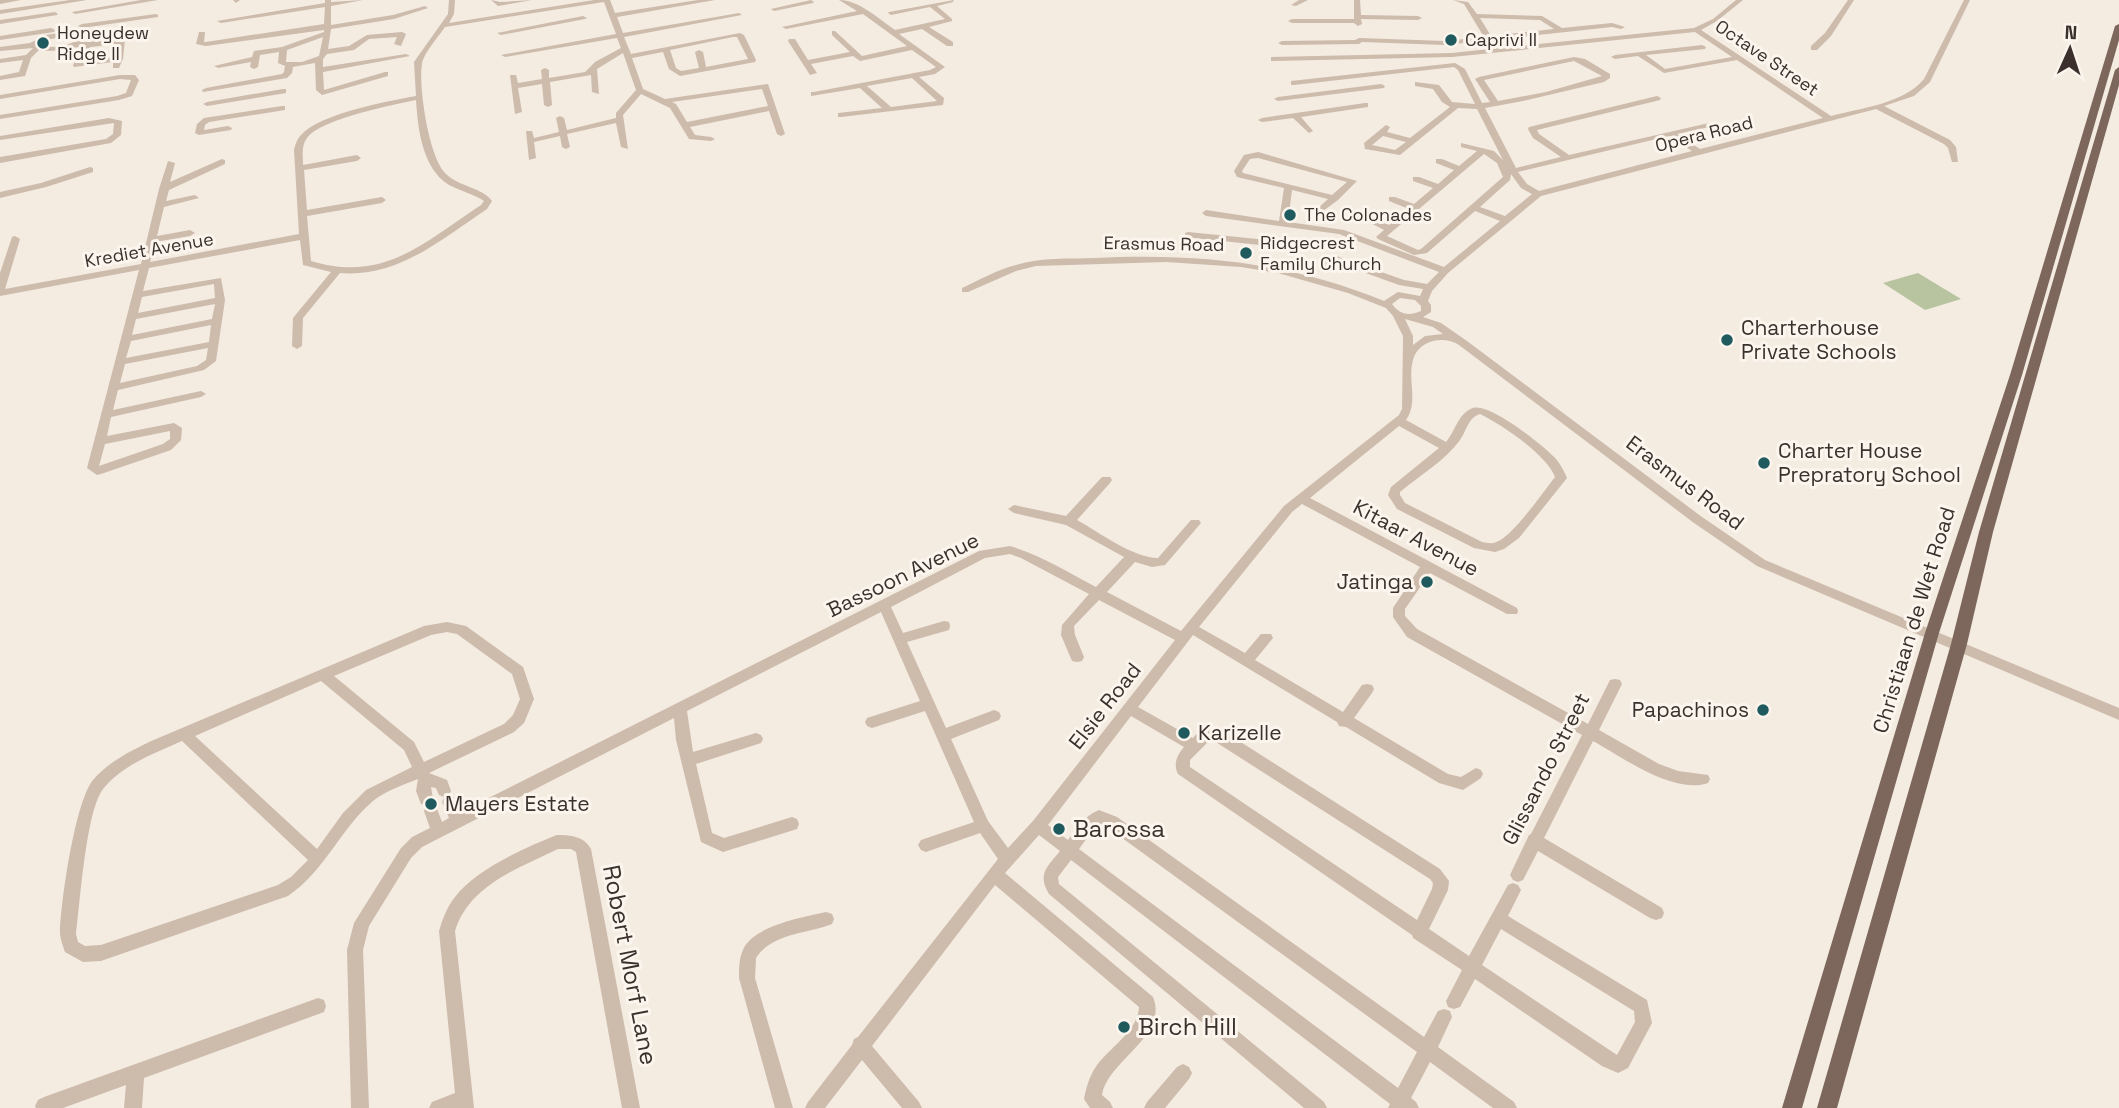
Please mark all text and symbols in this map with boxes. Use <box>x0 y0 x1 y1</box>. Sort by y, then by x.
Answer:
street label: Octave Street <box>1711 14 1824 101</box>
north arrow <box>2035 14 2105 84</box>
text: N <box>2064 20 2078 45</box>
place label: Honeydew Ridge II <box>57 21 149 65</box>
place label: Caprivi II <box>1465 28 1537 51</box>
marker: Caprivi II <box>1443 32 1459 48</box>
marker: Honeydew Ridge II <box>35 35 51 51</box>
street label: Opera Road <box>1653 110 1755 157</box>
place label: The Colonades <box>1304 203 1432 226</box>
marker: The Colonades <box>1282 207 1298 223</box>
street label: Krediet Avenue <box>83 227 215 272</box>
street label: Erasmus Road <box>1103 231 1225 256</box>
place label: Ridgecrest Family Church <box>1260 231 1382 275</box>
marker: Ridgecrest Family Church <box>1238 245 1254 261</box>
place label: Charterhouse Private Schools <box>1741 314 1897 365</box>
marker: Charterhouse Private Schools <box>1719 332 1735 348</box>
street label: Erasmus Road <box>1621 429 1750 536</box>
place label: Charter House Prepratory School <box>1778 437 1961 488</box>
marker: Charter House Prepratory School <box>1756 455 1772 471</box>
street label: Kitaar Avenue <box>1349 493 1484 582</box>
street label: Christiaan de Wet Road <box>1866 503 1961 736</box>
street label: Bassoon Avenue <box>822 526 983 623</box>
place label: Jatinga <box>1336 568 1413 595</box>
marker: Jatinga <box>1419 574 1435 590</box>
street label: Elsie Road <box>1062 657 1147 754</box>
street label: Glissando Street <box>1496 688 1596 849</box>
place label: Papachinos <box>1632 696 1749 723</box>
marker: Papachinos <box>1755 702 1771 718</box>
place label: Karizelle <box>1198 719 1282 746</box>
marker: Karizelle <box>1176 725 1192 741</box>
place label: Mayers Estate <box>445 790 590 817</box>
marker: Mayers Estate <box>423 796 439 812</box>
place label: Barossa <box>1073 813 1165 844</box>
marker: Barossa <box>1051 821 1067 837</box>
street label: Robert Morf Lane <box>596 862 665 1068</box>
place label: Birch Hill <box>1138 1011 1237 1042</box>
marker: Birch Hill <box>1116 1019 1132 1035</box>

